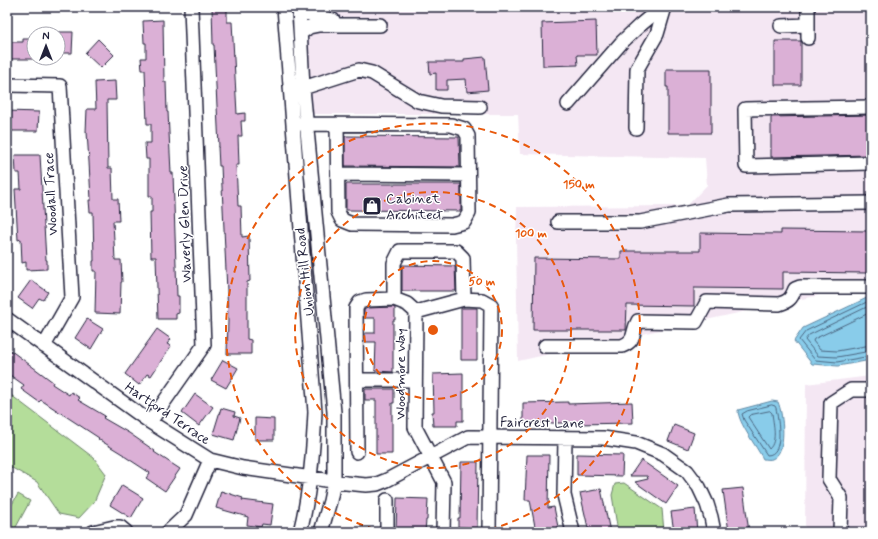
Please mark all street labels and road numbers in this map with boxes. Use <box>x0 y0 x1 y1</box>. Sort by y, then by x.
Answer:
street label: Woodall Trace <box>40 152 62 236</box>
street label: Waverly Glen Drive <box>174 165 196 283</box>
street label: Union Hill Road <box>291 227 319 317</box>
street label: Woodmore Way <box>392 328 410 420</box>
street label: Hartford Terrace <box>120 378 214 451</box>
street label: Faircrest Lane <box>500 413 584 433</box>

